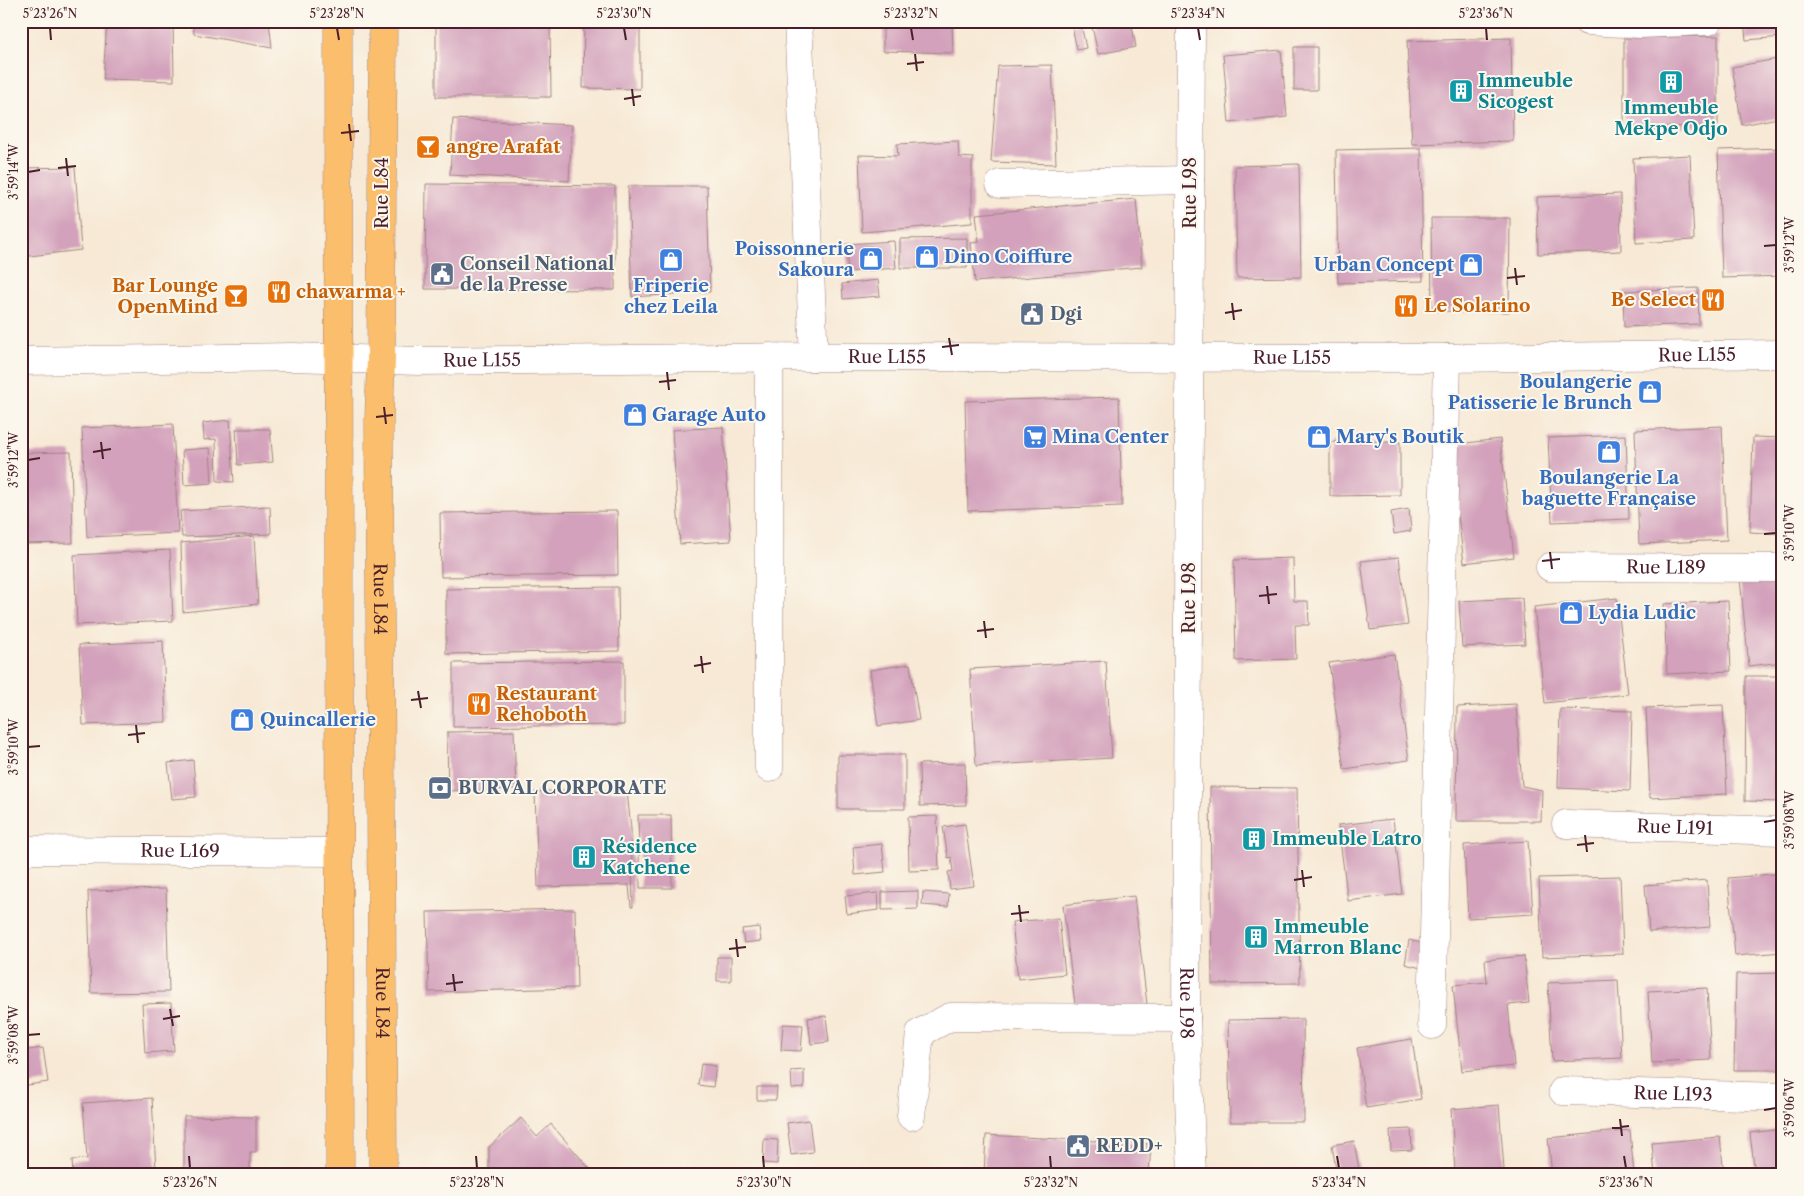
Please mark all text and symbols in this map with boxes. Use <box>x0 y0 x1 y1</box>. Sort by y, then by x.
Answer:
text: 5°23'26"N <box>23 6 77 21</box>
text: 5°23'28"N <box>310 6 365 21</box>
text: 5°23'30"N <box>596 6 652 21</box>
text: 5°23'32"N <box>884 6 938 21</box>
text: 5°23'34"N <box>1171 6 1225 21</box>
text: 5°23'36"N <box>1459 6 1513 21</box>
building icon: Immeuble Mekpe Odjo <box>1658 69 1684 95</box>
place label: Immeuble Sicogest <box>1478 70 1573 113</box>
building icon: Immeuble Sicogest <box>1448 78 1474 104</box>
place label: Immeuble Mekpe Odjo <box>1614 97 1728 140</box>
bar icon: angre Arafat <box>415 134 441 160</box>
place label: angre Arafat <box>446 136 561 158</box>
text: 3°59'14"W <box>6 143 21 200</box>
street label: Rue L84 <box>371 157 393 229</box>
street label: Rue L98 <box>1179 157 1201 229</box>
text: 3°59'12"W <box>1782 216 1797 273</box>
place label: Poissonnerie Sakoura <box>735 238 855 281</box>
shop icon: Dino Coiffure <box>914 244 940 270</box>
shop icon: Poissonnerie Sakoura <box>858 246 884 272</box>
place label: Dino Coiffure <box>944 246 1072 268</box>
shop icon: Friperie chez Leila <box>658 247 684 273</box>
shop icon: Urban Concept <box>1458 252 1484 278</box>
place label: Conseil National de la Presse <box>460 253 614 296</box>
place label: Urban Concept <box>1314 254 1455 276</box>
public building icon: Conseil National de la Presse <box>429 261 455 287</box>
place label: Bar Lounge OpenMind <box>112 275 218 318</box>
place label: Friperie chez Leila <box>624 275 719 318</box>
restaurant icon: chawarma + <box>266 279 292 305</box>
place label: chawarma + <box>296 281 406 303</box>
bar icon: Bar Lounge OpenMind <box>223 283 249 309</box>
restaurant icon: Be Select <box>1700 287 1726 313</box>
place label: Be Select <box>1611 289 1697 311</box>
restaurant icon: Le Solarino <box>1393 293 1419 319</box>
place label: Le Solarino <box>1424 295 1530 317</box>
public building icon: Dgi <box>1019 301 1045 327</box>
place label: Dgi <box>1050 303 1083 325</box>
street label: Rue L155 <box>1658 344 1736 366</box>
street label: Rue L155 <box>848 346 926 368</box>
street label: Rue L155 <box>1253 347 1331 369</box>
street label: Rue L155 <box>443 349 521 372</box>
place label: Boulangerie Patisserie le Brunch <box>1448 371 1633 414</box>
shop icon: Boulangerie Patisserie le Brunch <box>1637 379 1663 405</box>
shop icon: Garage Auto <box>622 402 648 428</box>
place label: Garage Auto <box>652 404 766 426</box>
supermarket icon: Mina Center <box>1022 424 1048 450</box>
shop icon: Mary's Boutik <box>1306 424 1332 450</box>
place label: Mina Center <box>1052 426 1169 448</box>
place label: Mary's Boutik <box>1336 426 1465 448</box>
text: 3°59'12"W <box>6 431 21 488</box>
shop icon: Boulangerie La baguette Française <box>1596 439 1622 465</box>
place label: Boulangerie La baguette Française <box>1521 467 1696 510</box>
text: 3°59'10"W <box>1782 504 1797 561</box>
street label: Rue L189 <box>1626 556 1706 579</box>
street label: Rue L98 <box>1178 562 1200 634</box>
street label: Rue L84 <box>369 563 391 635</box>
shop icon: Lydia Ludic <box>1558 600 1584 626</box>
place label: Lydia Ludic <box>1588 602 1696 624</box>
place label: Restaurant Rehoboth <box>496 683 598 726</box>
restaurant icon: Restaurant Rehoboth <box>466 691 492 717</box>
shop icon: Quincallerie <box>229 707 255 733</box>
place label: Quincallerie <box>260 709 376 731</box>
text: 3°59'10"W <box>6 718 21 775</box>
bank icon: BURVAL CORPORATE <box>427 775 453 801</box>
place label: BURVAL CORPORATE <box>458 777 667 799</box>
text: 3°59'08"W <box>1782 790 1797 850</box>
street label: Rue L191 <box>1636 815 1714 840</box>
building icon: Immeuble Latro <box>1241 826 1267 852</box>
place label: Immeuble Latro <box>1272 828 1422 850</box>
place label: Résidence Katchene <box>602 836 697 879</box>
street label: Rue L169 <box>140 840 220 862</box>
building icon: Résidence Katchene <box>571 844 597 870</box>
place label: Immeuble Marron Blanc <box>1274 916 1401 959</box>
building icon: Immeuble Marron Blanc <box>1243 924 1269 950</box>
street label: Rue L84 <box>371 967 393 1039</box>
street label: Rue L98 <box>1175 967 1198 1039</box>
text: 3°59'08"W <box>6 1005 21 1065</box>
text: 3°59'06"W <box>1782 1078 1797 1137</box>
street label: Rue L193 <box>1633 1082 1713 1106</box>
public building icon: REDD+ <box>1065 1133 1091 1159</box>
place label: REDD+ <box>1096 1135 1163 1157</box>
text: 5°23'26"N <box>163 1175 217 1190</box>
text: 5°23'28"N <box>450 1175 505 1190</box>
text: 5°23'30"N <box>736 1175 792 1190</box>
text: 5°23'32"N <box>1024 1175 1078 1190</box>
text: 5°23'34"N <box>1312 1175 1366 1190</box>
text: 5°23'36"N <box>1599 1175 1653 1190</box>

